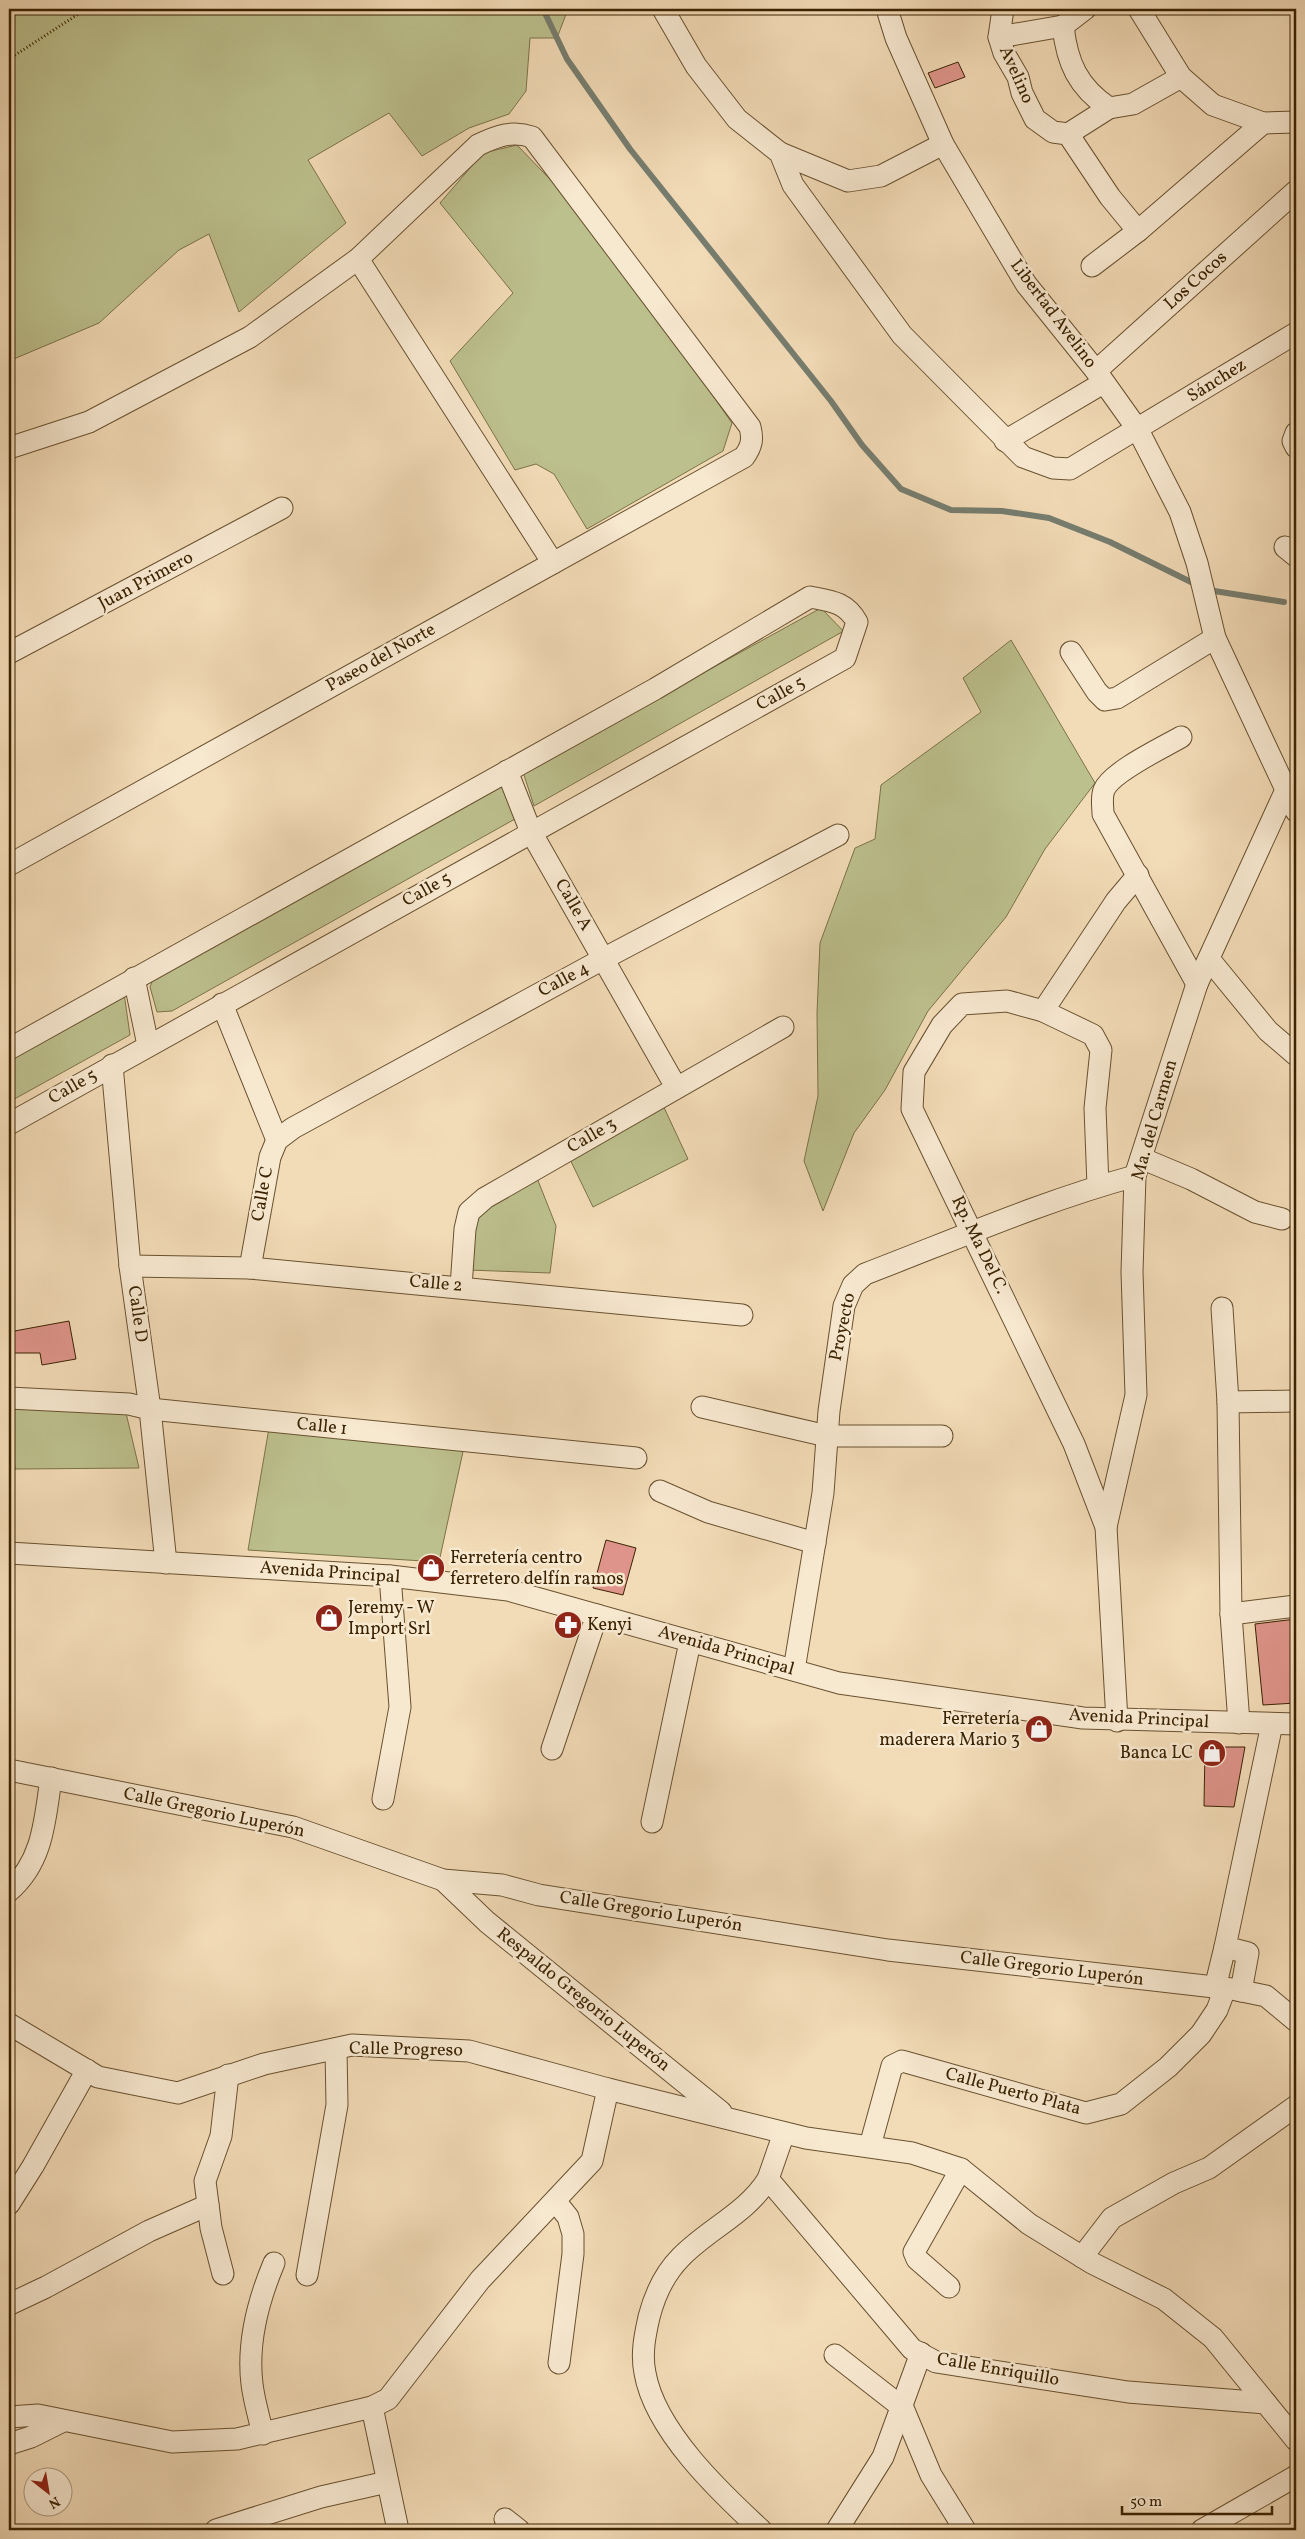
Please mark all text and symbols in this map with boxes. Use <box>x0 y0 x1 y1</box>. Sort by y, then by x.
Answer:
street label: Avelino <box>992 42 1040 108</box>
street label: Los Cocos <box>1159 246 1233 316</box>
street label: Libertad Avelino <box>1004 254 1102 374</box>
street label: Sánchez <box>1183 353 1251 409</box>
street label: Juan Primero <box>94 545 198 617</box>
street label: Paseo del Norte <box>322 618 440 698</box>
street label: Calle 5 <box>752 670 810 718</box>
street label: Calle 5 <box>398 866 456 914</box>
street label: Calle A <box>548 874 598 936</box>
street label: Calle 4 <box>534 956 594 1004</box>
street label: Ma. del Carmen <box>1126 1056 1184 1183</box>
street label: Calle 5 <box>44 1063 102 1111</box>
street label: Calle 3 <box>563 1112 621 1160</box>
street label: Calle C <box>246 1165 280 1223</box>
street label: Rp. Ma Del C. <box>944 1192 1014 1298</box>
street label: Calle 2 <box>408 1269 464 1299</box>
street label: Calle D <box>121 1284 153 1344</box>
street label: Proyecto <box>824 1291 862 1363</box>
street label: Calle 1 <box>296 1412 348 1442</box>
place label: Ferretería centro ferretero delfín ramos <box>450 1546 624 1592</box>
shop icon: Ferretería centro ferretero delfín ramos <box>416 1553 446 1583</box>
street label: Avenida Principal <box>259 1556 401 1590</box>
place label: Jeremy - W Import Srl <box>348 1596 434 1642</box>
shop icon: Jeremy - W Import Srl <box>314 1603 344 1633</box>
pharmacy icon: Kenyi <box>553 1610 583 1640</box>
place label: Kenyi <box>587 1613 632 1638</box>
street label: Avenida Principal <box>655 1620 797 1682</box>
street label: Avenida Principal <box>1068 1703 1210 1735</box>
place label: Ferretería maderera Mario 3 <box>879 1707 1020 1753</box>
shop icon: Ferretería maderera Mario 3 <box>1024 1714 1054 1744</box>
shop icon: Banca LC <box>1197 1738 1227 1768</box>
place label: Banca LC <box>1120 1741 1193 1766</box>
street label: Calle Gregorio Luperón <box>121 1782 307 1844</box>
street label: Calle Gregorio Luperón <box>558 1885 744 1939</box>
street label: Respaldo Gregorio Luperón <box>491 1922 675 2078</box>
street label: Calle Gregorio Luperón <box>959 1945 1145 1993</box>
street label: Calle Progreso <box>349 2037 463 2063</box>
street label: Calle Puerto Plata <box>942 2062 1084 2122</box>
street label: Calle Enriquillo <box>935 2347 1061 2393</box>
north arrow <box>22 2466 72 2516</box>
scale bar <box>1122 2484 1272 2516</box>
text: N <box>45 2491 63 2513</box>
text: 50 m <box>1130 2492 1162 2513</box>

